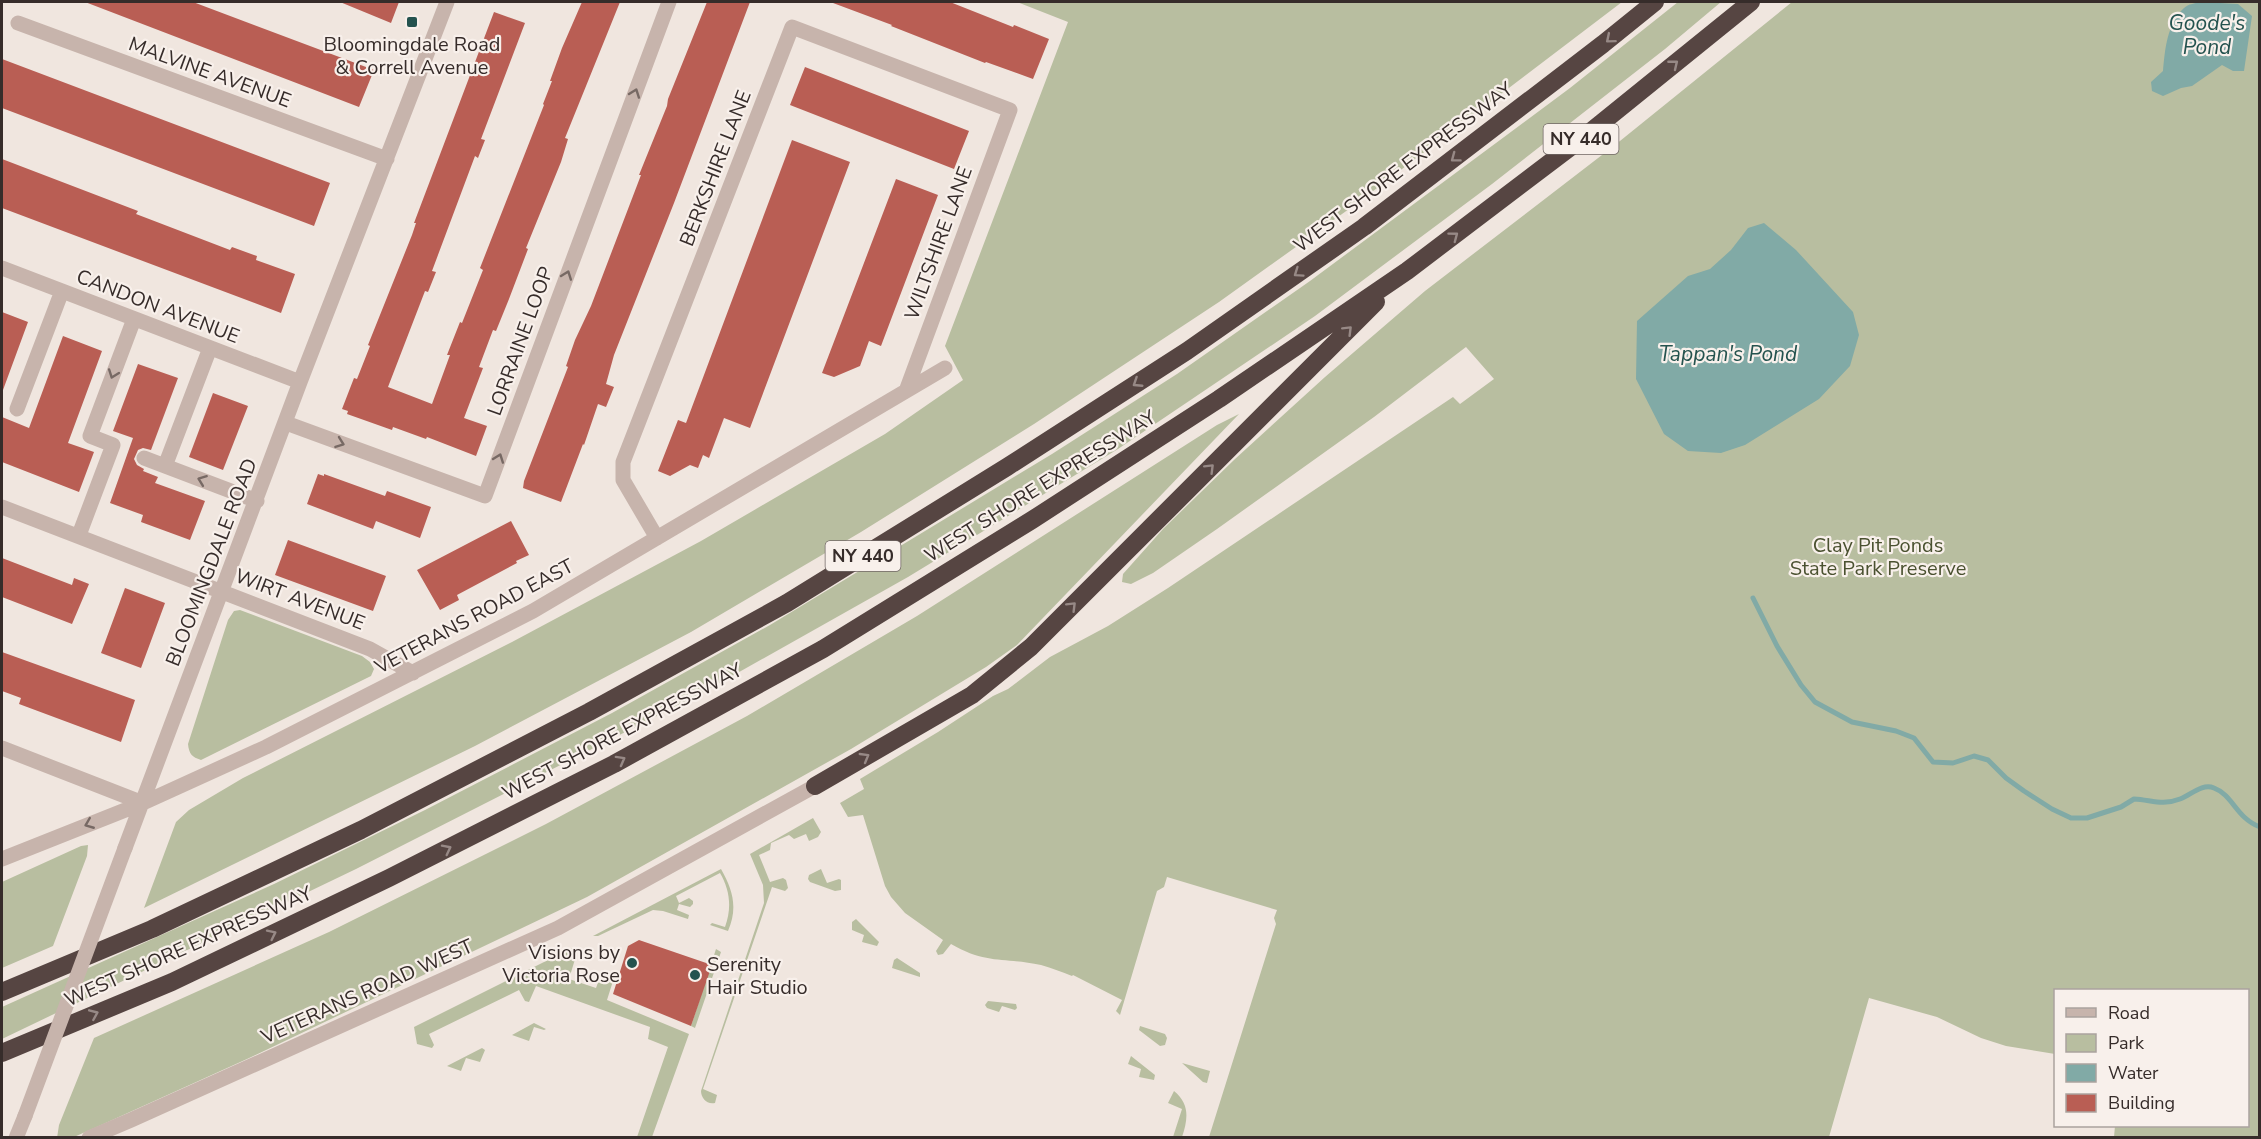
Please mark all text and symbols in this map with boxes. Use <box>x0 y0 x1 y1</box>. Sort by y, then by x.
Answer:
water label: Goode's Pond <box>2169 9 2245 61</box>
marker: Bloomingdale Road & Correll Avenue <box>405 15 419 29</box>
street label: MALVINE AVENUE <box>125 31 295 114</box>
place label: Bloomingdale Road & Correll Avenue <box>324 31 500 81</box>
one-way arrow <box>1606 32 1617 43</box>
one-way arrow <box>1667 61 1678 72</box>
street label: WEST SHORE EXPRESSWAY <box>1288 75 1519 259</box>
street label: BERKSHIRE LANE <box>673 86 758 250</box>
one-way arrow <box>627 88 640 98</box>
road number: NY 440 <box>1544 124 1618 154</box>
one-way arrow <box>1451 150 1462 161</box>
street label: WILTSHIRE LANE <box>898 163 979 324</box>
one-way arrow <box>1447 232 1458 243</box>
street label: CANDON AVENUE <box>72 263 243 350</box>
street label: LORRAINE LOOP <box>481 263 560 419</box>
one-way arrow <box>1294 266 1305 277</box>
one-way arrow <box>560 271 572 282</box>
one-way arrow <box>1341 326 1352 337</box>
water label: Tappan's Pond <box>1659 340 1798 368</box>
one-way arrow <box>108 368 121 379</box>
one-way arrow <box>1133 376 1143 388</box>
street label: WEST SHORE EXPRESSWAY <box>919 403 1162 569</box>
one-way arrow <box>335 435 345 448</box>
one-way arrow <box>492 453 505 464</box>
street label: BLOOMINGDALE ROAD <box>159 454 264 670</box>
one-way arrow <box>1203 464 1214 475</box>
one-way arrow <box>197 475 208 488</box>
park label: Clay Pit Ponds State Park Preserve <box>1790 532 1966 582</box>
road number: NY 440 <box>826 541 900 571</box>
street label: VETERANS ROAD EAST <box>369 552 578 681</box>
street label: WIRT AVENUE <box>231 562 369 637</box>
one-way arrow <box>1065 602 1076 613</box>
street label: WEST SHORE EXPRESSWAY <box>497 656 748 806</box>
one-way arrow <box>859 752 869 764</box>
one-way arrow <box>615 756 625 767</box>
one-way arrow <box>84 817 94 830</box>
one-way arrow <box>441 844 452 856</box>
street label: WEST SHORE EXPRESSWAY <box>60 879 317 1013</box>
one-way arrow <box>265 930 276 942</box>
street label: VETERANS ROAD WEST <box>256 932 477 1051</box>
place label: Visions by Victoria Rose <box>501 939 621 989</box>
place label: Serenity Hair Studio <box>707 951 808 1001</box>
marker: Visions by Victoria Rose <box>625 956 639 970</box>
marker: Serenity Hair Studio <box>688 968 702 982</box>
legend <box>2054 989 2249 1127</box>
text: Road <box>2108 1001 2150 1025</box>
one-way arrow <box>88 1010 99 1022</box>
text: Park <box>2108 1031 2145 1055</box>
text: Water <box>2108 1061 2159 1085</box>
text: Building <box>2108 1091 2175 1115</box>

